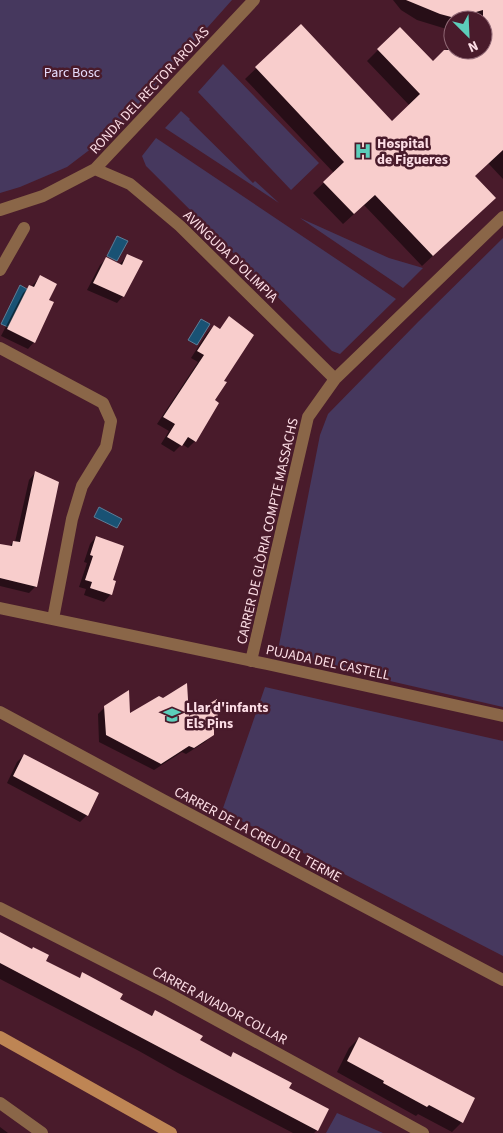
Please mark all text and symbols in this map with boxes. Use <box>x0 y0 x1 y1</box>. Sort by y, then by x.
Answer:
north arrow <box>443 10 493 60</box>
street label: RONDA DEL RECTOR AROLAS <box>85 22 214 159</box>
text: N <box>465 35 481 57</box>
park label: Parc Bosc <box>44 63 101 83</box>
place label: Hospital de Figueres <box>377 134 448 170</box>
hospital icon: Hospital de Figueres <box>353 141 373 161</box>
street label: AVINGUDA D'OLIMPIA <box>178 206 283 308</box>
street label: CARRER DE GLÒRIA COMPTE MASSACHS <box>232 416 304 646</box>
street label: PUJADA DEL CASTELL <box>264 640 392 686</box>
place label: Llar d'infants Els Pins <box>186 698 268 734</box>
school or university icon: Llar d'infants Els Pins <box>162 705 182 725</box>
street label: CARRER DE LA CREU DEL TERME <box>170 782 345 888</box>
street label: CARRER AVIADOR COLLAR <box>148 962 291 1050</box>

